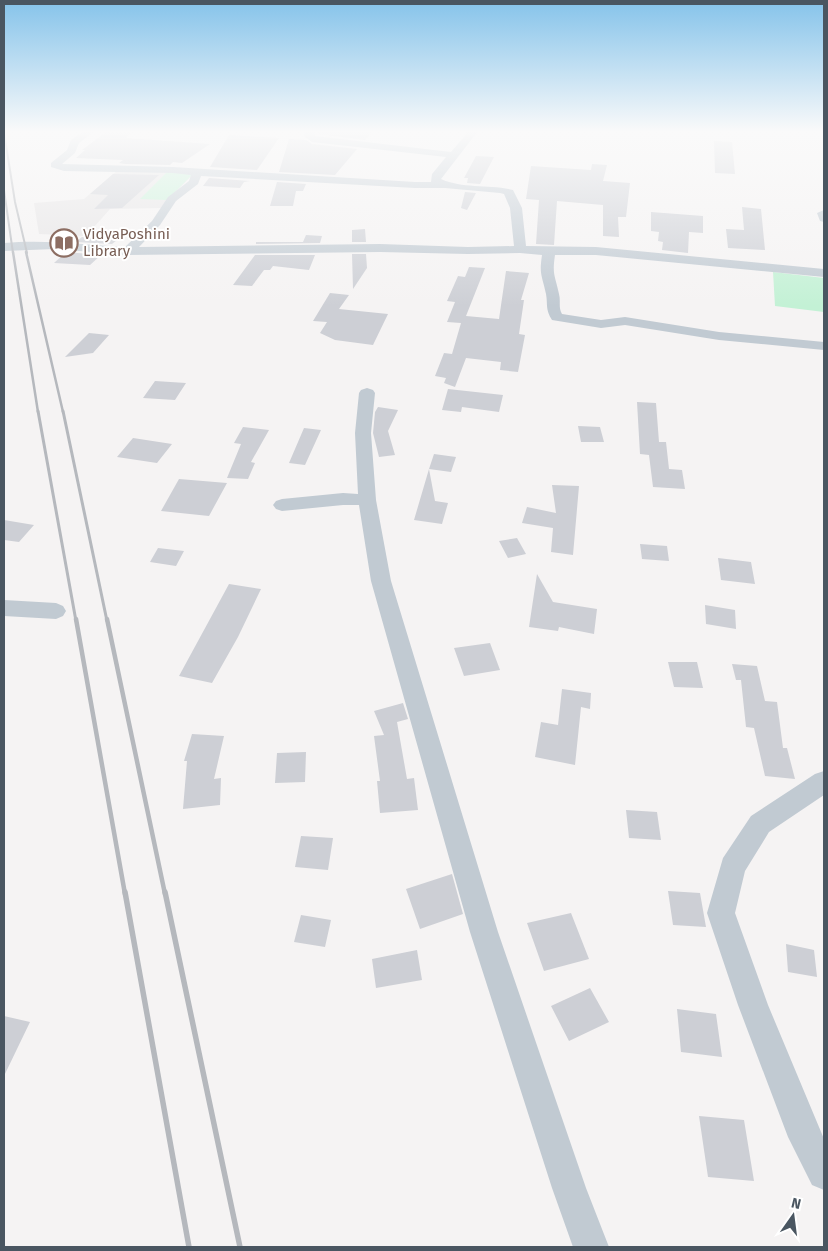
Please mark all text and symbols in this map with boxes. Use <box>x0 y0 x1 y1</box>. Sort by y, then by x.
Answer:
place label: VidyaPoshini Library <box>83 225 170 260</box>
library icon: VidyaPoshini Library <box>49 228 79 258</box>
north arrow <box>768 1191 818 1241</box>
text: N <box>789 1194 803 1213</box>

